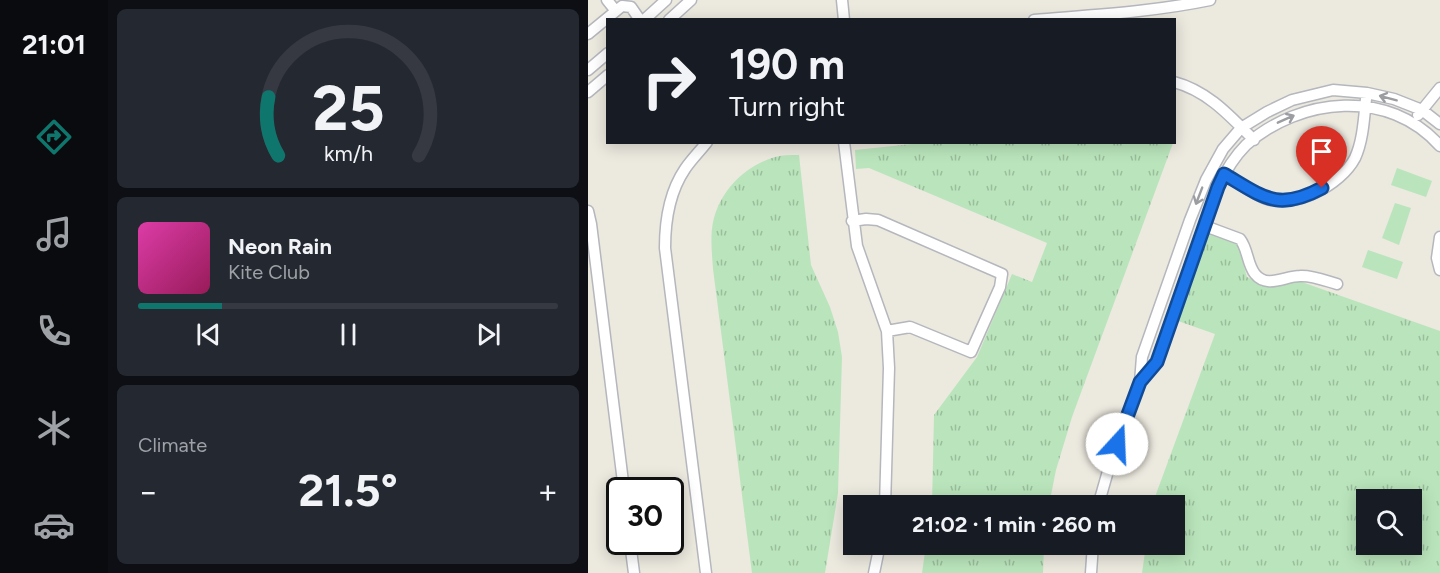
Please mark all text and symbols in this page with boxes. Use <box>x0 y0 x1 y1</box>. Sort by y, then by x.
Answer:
text: 21:01 <box>22 28 86 61</box>
text: 190 m <box>729 39 845 90</box>
icon: right <box>630 42 708 120</box>
text: 25 <box>312 71 384 146</box>
text: Turn right <box>729 90 845 123</box>
one-way arrow <box>1379 92 1398 103</box>
one-way arrow <box>1277 112 1295 124</box>
icon: directions <box>33 116 75 158</box>
pin <box>1296 126 1347 188</box>
icon: arrive <box>1305 135 1338 168</box>
text: km/h <box>324 141 372 166</box>
one-way arrow <box>1193 186 1204 205</box>
icon: music <box>33 213 75 255</box>
text: Neon Rain <box>228 233 332 260</box>
text: Kite Club <box>228 260 310 284</box>
icon: phone <box>33 310 75 352</box>
icon: previous <box>192 318 225 351</box>
icon: pause <box>332 318 365 351</box>
icon: next <box>472 318 505 351</box>
icon: climate <box>33 407 75 449</box>
position arrow <box>1085 412 1149 476</box>
text: Climate <box>138 433 207 457</box>
text: 21.5° <box>298 463 398 517</box>
text: − <box>138 472 159 511</box>
text: + <box>537 472 558 511</box>
speed limit sign: 30 <box>606 477 684 555</box>
map controls <box>1356 489 1422 555</box>
button: search <box>1356 489 1422 555</box>
icon: car <box>33 504 75 546</box>
text: 21:02 · 1 min · 260 m <box>912 511 1116 538</box>

